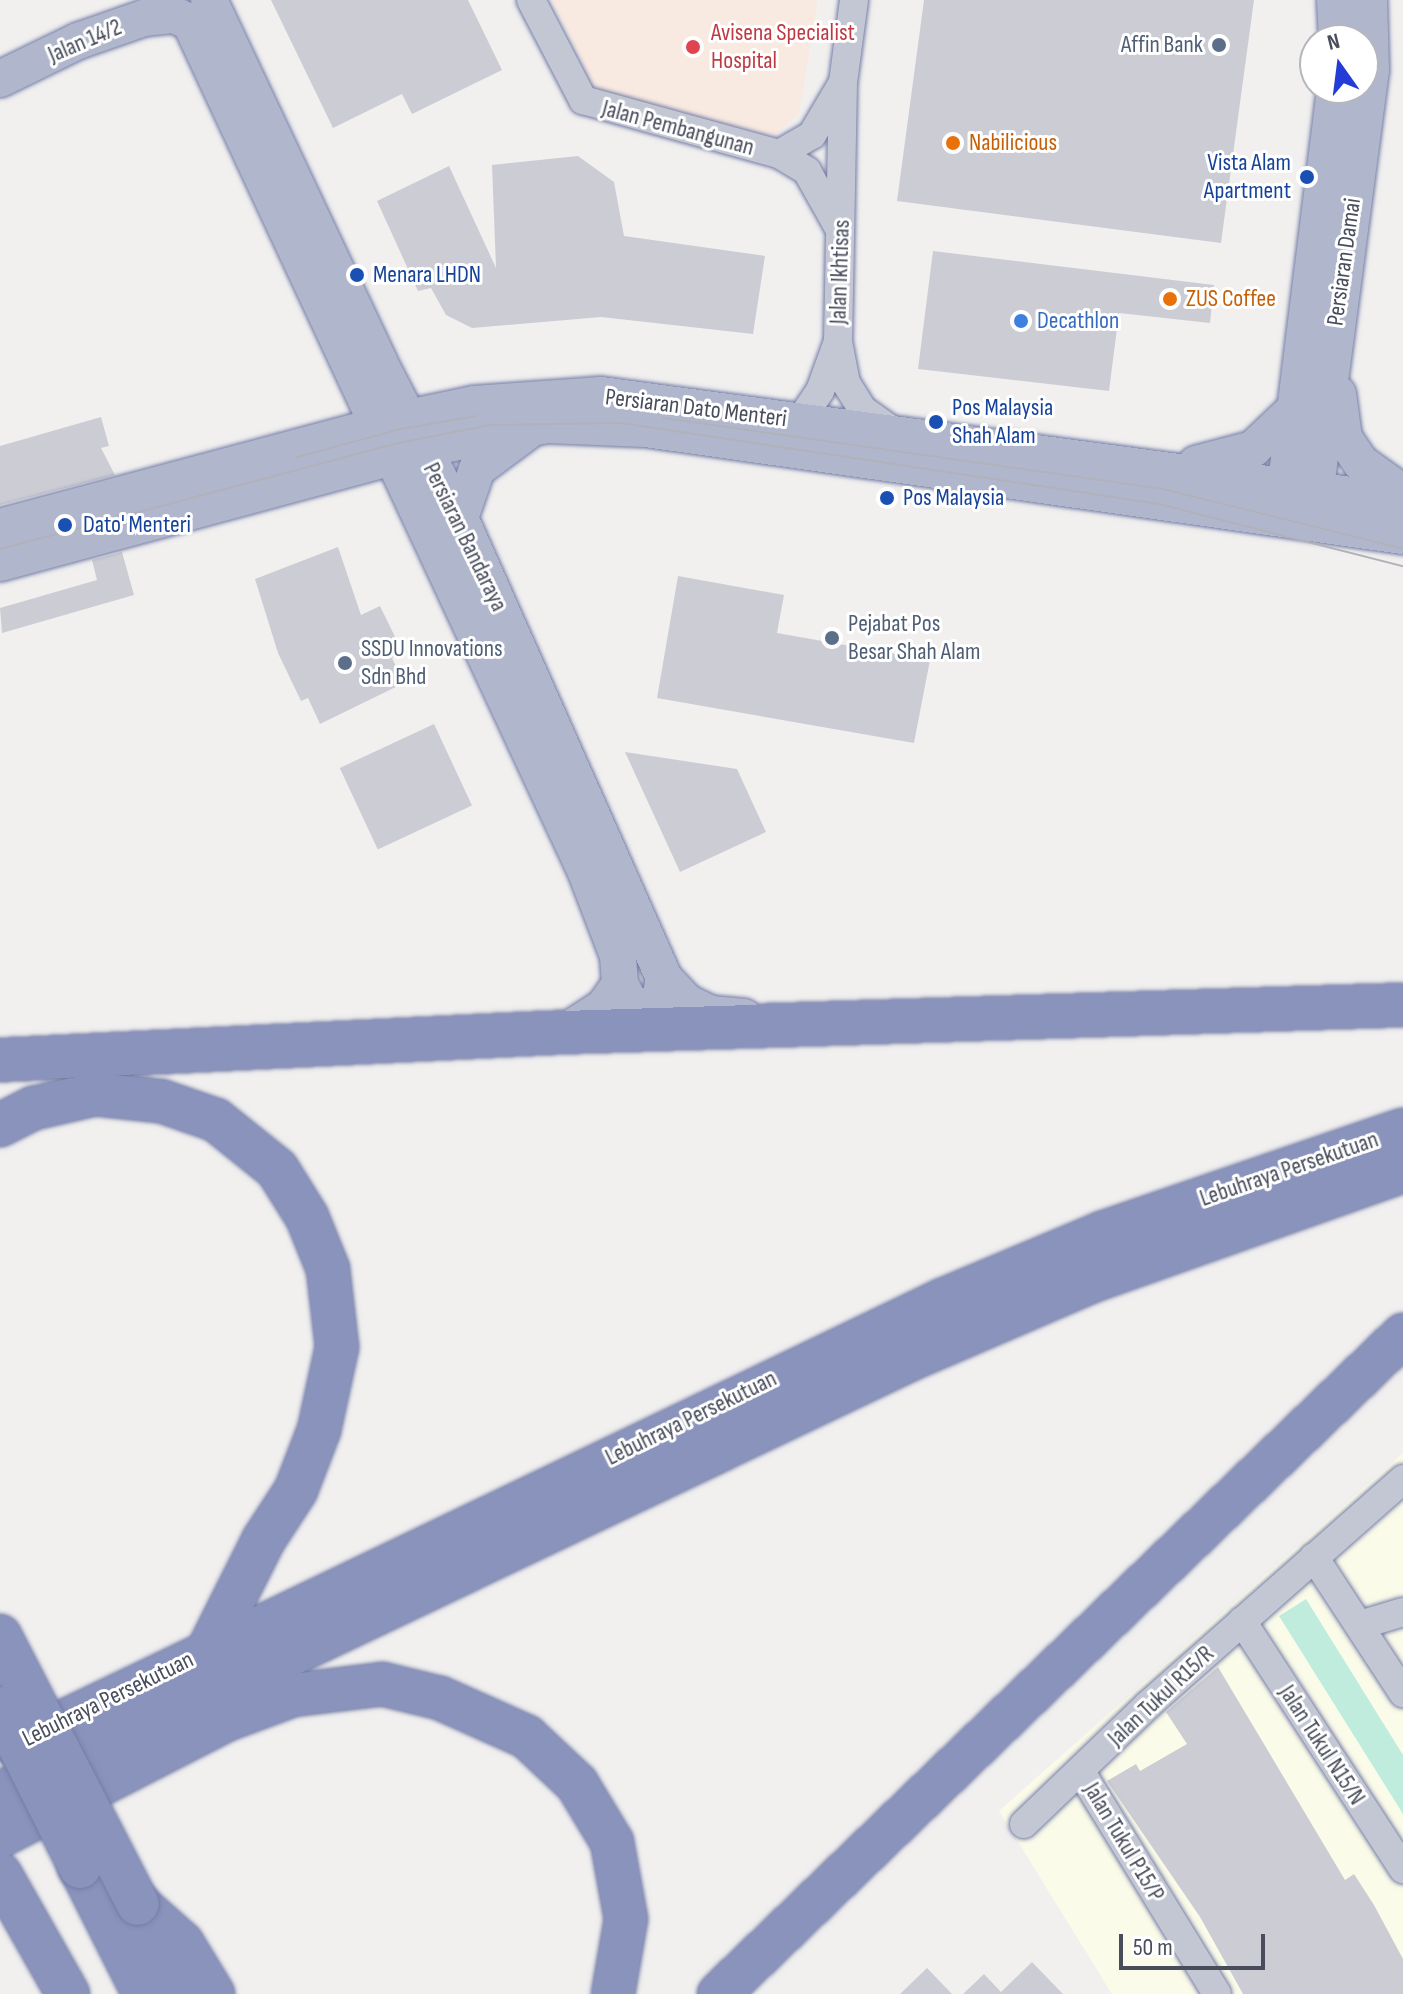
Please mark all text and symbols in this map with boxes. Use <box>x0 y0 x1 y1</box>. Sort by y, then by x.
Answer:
street label: Jalan 14/2 <box>44 13 126 69</box>
place label: Avisena Specialist Hospital <box>711 19 855 75</box>
north arrow <box>1299 24 1379 104</box>
text: N <box>1325 28 1343 57</box>
place label: Affin Bank <box>1121 31 1203 59</box>
marker: Avisena Specialist Hospital <box>682 36 704 58</box>
marker: Affin Bank <box>1210 36 1228 54</box>
street label: Jalan Pembangunan <box>599 94 757 162</box>
place label: Nabilicious <box>969 129 1057 157</box>
marker: Nabilicious <box>944 134 962 152</box>
place label: Vista Alam Apartment <box>1204 149 1291 205</box>
marker: Vista Alam Apartment <box>1298 168 1316 186</box>
street label: Persiaran Damai <box>1321 196 1367 328</box>
street label: Jalan Ikhtisas <box>824 219 856 325</box>
place label: Menara LHDN <box>373 261 481 289</box>
marker: Menara LHDN <box>348 266 366 284</box>
place label: ZUS Coffee <box>1186 285 1276 313</box>
marker: ZUS Coffee <box>1161 290 1179 308</box>
place label: Decathlon <box>1037 307 1119 335</box>
marker: Decathlon <box>1012 312 1030 330</box>
street label: Persiaran Dato Menteri <box>604 383 788 433</box>
place label: Pos Malaysia Shah Alam <box>952 394 1053 450</box>
marker: Pos Malaysia Shah Alam <box>927 413 945 431</box>
street label: Persiaran Bandaraya <box>417 458 513 616</box>
place label: Pos Malaysia <box>903 484 1004 512</box>
marker: Pos Malaysia <box>878 489 896 507</box>
place label: Dato' Menteri <box>83 511 191 539</box>
marker: Dato' Menteri <box>54 514 76 536</box>
place label: Pejabat Pos Besar Shah Alam <box>848 610 980 666</box>
marker: Pejabat Pos Besar Shah Alam <box>823 629 841 647</box>
place label: SSDU Innovations Sdn Bhd <box>361 635 503 691</box>
marker: SSDU Innovations Sdn Bhd <box>336 654 354 672</box>
street label: Lebuhraya Persekutuan <box>1196 1125 1382 1213</box>
street label: Lebuhraya Persekutuan <box>601 1364 781 1472</box>
street label: Jalan Tukul R15/R <box>1102 1640 1220 1752</box>
street label: Lebuhraya Persekutuan <box>18 1645 198 1753</box>
street label: Jalan Tukul N15/N <box>1273 1680 1371 1810</box>
street label: Jalan Tukul P15/P <box>1077 1777 1171 1907</box>
scale bar <box>1123 1918 1269 1968</box>
text: 50 m <box>1133 1933 1173 1962</box>

